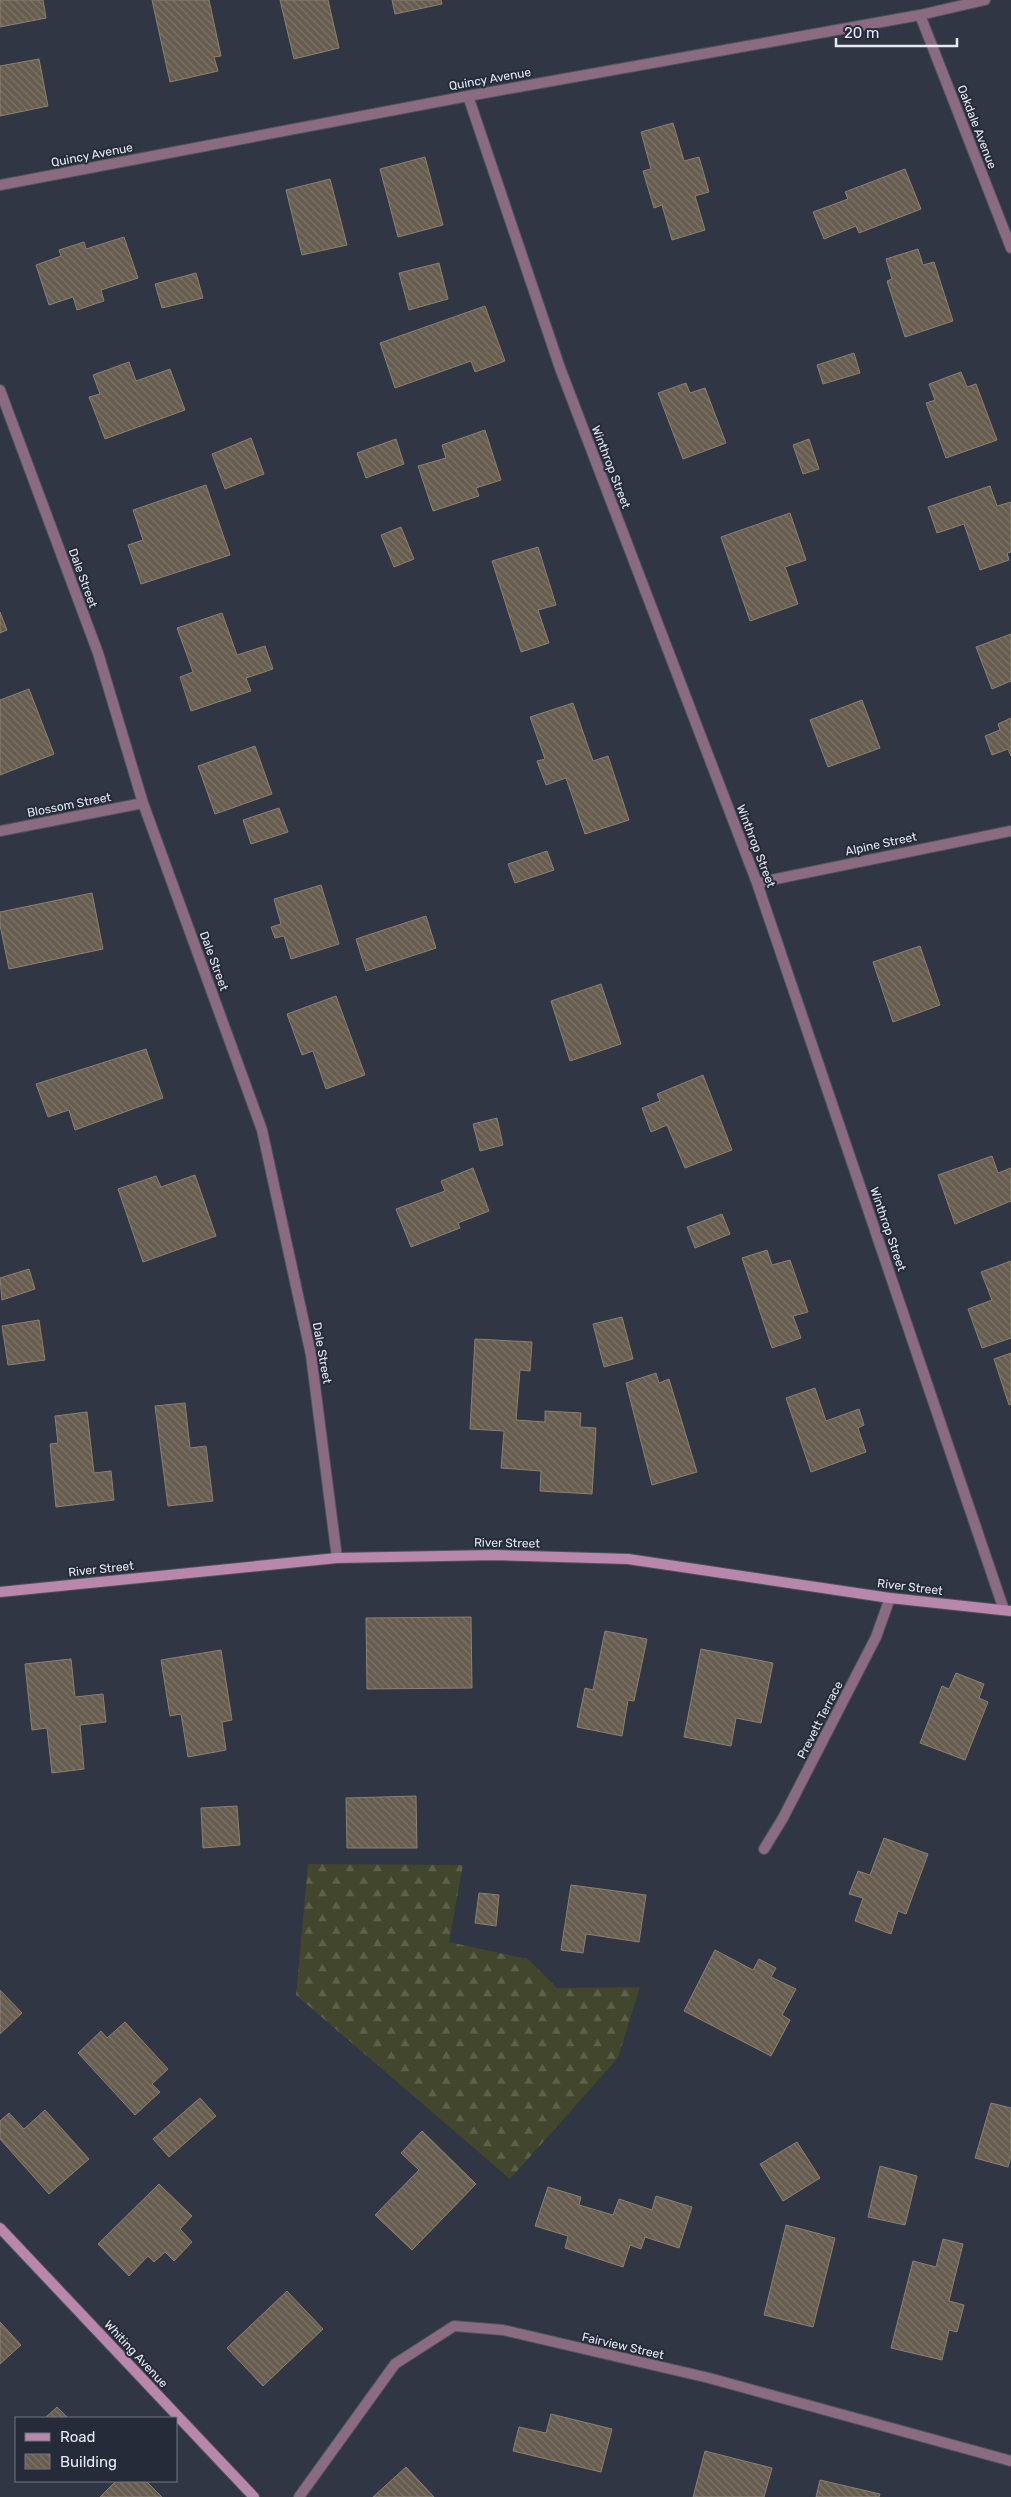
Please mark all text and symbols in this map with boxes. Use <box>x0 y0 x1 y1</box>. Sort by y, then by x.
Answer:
scale bar <box>836 15 957 47</box>
text: 20 m <box>844 24 879 42</box>
street label: Quincy Avenue <box>448 65 532 93</box>
street label: Oakdale Avenue <box>955 83 1000 171</box>
street label: Quincy Avenue <box>50 140 134 170</box>
street label: Winthrop Street <box>589 423 633 511</box>
street label: Dale Street <box>66 546 100 610</box>
street label: Blossom Street <box>26 790 112 820</box>
street label: Winthrop Street <box>734 802 778 890</box>
street label: Alpine Street <box>844 830 918 858</box>
street label: Dale Street <box>197 929 231 993</box>
street label: Winthrop Street <box>867 1185 909 1273</box>
street label: Dale Street <box>310 1321 334 1385</box>
street label: River Street <box>474 1535 540 1551</box>
street label: River Street <box>68 1559 135 1579</box>
street label: River Street <box>876 1576 944 1598</box>
street label: Prevett Terrace <box>794 1679 846 1761</box>
street label: Whiting Avenue <box>101 2318 171 2391</box>
street label: Fairview Street <box>581 2330 666 2362</box>
legend <box>15 2417 178 2482</box>
text: Road <box>60 2428 96 2446</box>
text: Building <box>60 2453 117 2471</box>

